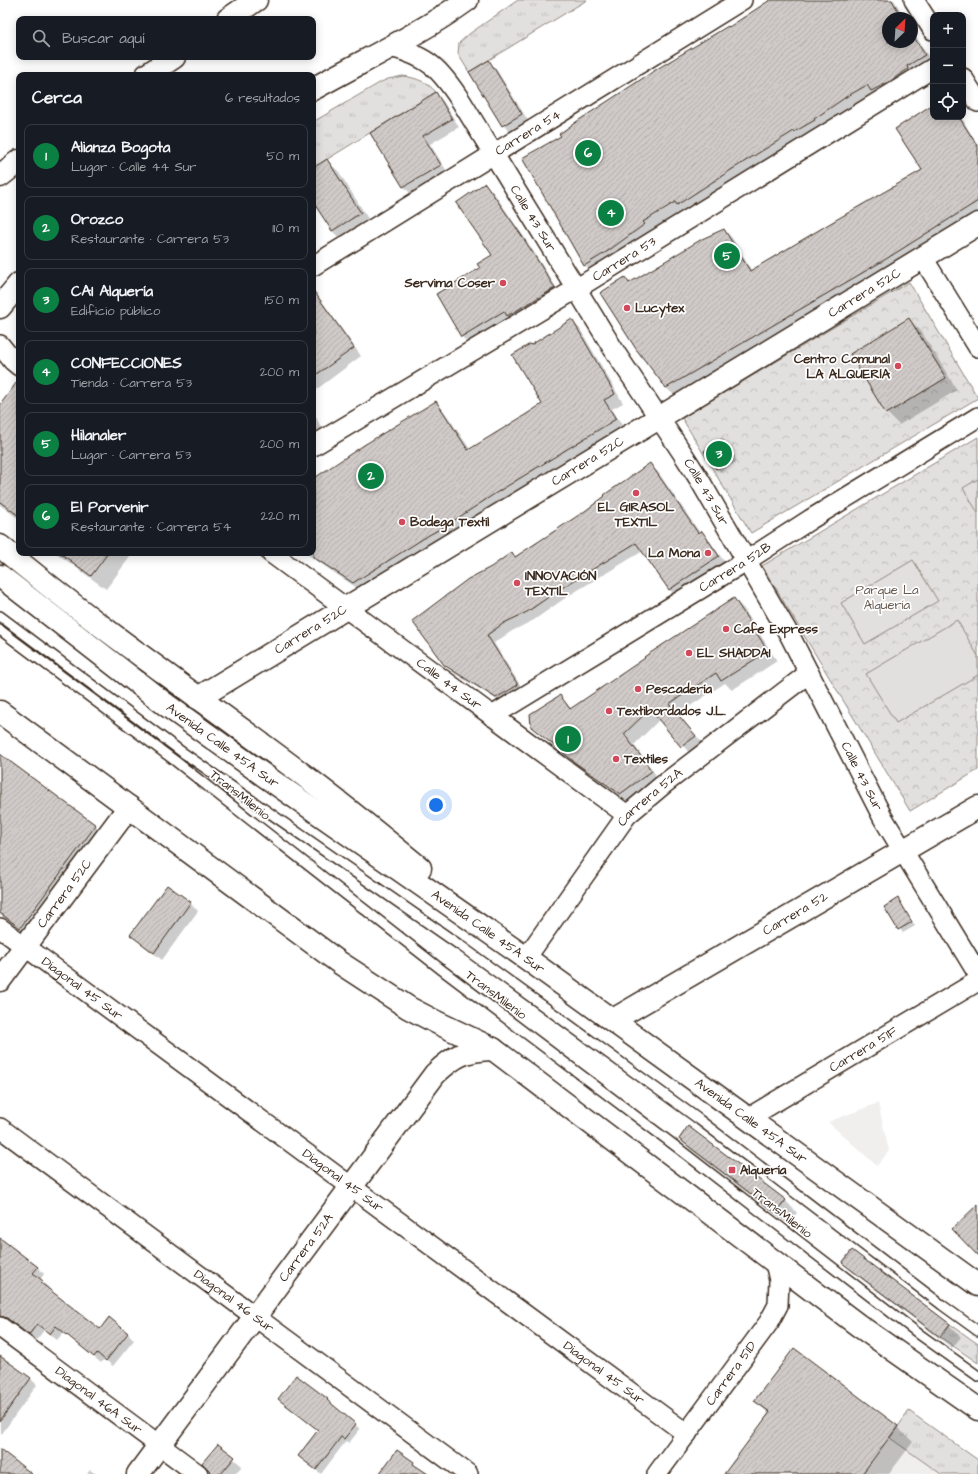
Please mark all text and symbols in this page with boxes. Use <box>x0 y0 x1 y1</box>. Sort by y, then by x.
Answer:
north arrow <box>882 12 918 48</box>
map controls <box>930 12 966 120</box>
button: + <box>930 12 966 48</box>
search box <box>16 16 316 60</box>
icon: search <box>30 27 52 49</box>
text: Buscar aquí <box>62 28 144 49</box>
button: − <box>930 48 966 84</box>
button: locate <box>930 84 966 120</box>
text: Cerca <box>32 86 82 110</box>
text: 6 resultados <box>225 89 300 107</box>
street label: Carrera 54 <box>492 105 564 160</box>
text: Alianza Bogota <box>71 137 170 158</box>
pin: 6 <box>575 138 601 168</box>
text: 1 <box>45 147 47 165</box>
text: 50 m <box>266 147 299 165</box>
text: Lugar · Calle 44 Sur <box>71 158 197 176</box>
street label: Calle 43 Sur <box>506 182 560 255</box>
pin: 4 <box>598 198 624 228</box>
text: Orozco <box>71 209 123 230</box>
text: 2 <box>42 219 50 237</box>
text: 110 m <box>272 219 299 237</box>
text: Restaurante · Carrera 53 <box>71 230 229 248</box>
street label: Carrera 53 <box>589 232 660 286</box>
pin: 5 <box>714 241 740 271</box>
street label: Carrera 52C <box>825 264 904 322</box>
place label: Servima Coser <box>404 274 496 292</box>
marker: Servima Coser <box>498 278 508 288</box>
text: CAI Alquería <box>71 281 153 302</box>
text: 3 <box>43 291 49 309</box>
text: 150 m <box>265 291 299 309</box>
place label: Lucytex <box>635 299 685 318</box>
text: Edificio público <box>71 302 160 320</box>
marker: Lucytex <box>622 303 632 313</box>
place label: Centro Comunal LA ALQUERÍA <box>794 350 891 383</box>
text: CONFECCIONES <box>71 353 182 374</box>
marker: Centro Comunal LA ALQUERÍA <box>893 361 903 371</box>
text: 4 <box>42 363 50 381</box>
text: 200 m <box>260 363 299 381</box>
text: Tienda · Carrera 53 <box>71 374 192 392</box>
text: Hilanaler <box>71 425 126 446</box>
street label: Carrera 52C <box>548 432 627 490</box>
text: 5 <box>41 435 51 453</box>
text: 200 m <box>260 435 299 453</box>
pin: 3 <box>706 439 732 469</box>
text: Lugar · Carrera 53 <box>71 446 191 464</box>
street label: Calle 43 Sur <box>679 455 733 529</box>
pin: 2 <box>358 461 384 491</box>
marker: EL GIRASOL TEXTIL <box>631 488 641 498</box>
text: El Porvenir <box>71 497 148 518</box>
place label: EL GIRASOL TEXTIL <box>598 498 675 531</box>
text: 6 <box>42 507 50 525</box>
text: 220 m <box>261 507 299 525</box>
place label: Bodega Textil <box>410 513 489 533</box>
marker: Bodega Textil <box>397 517 407 527</box>
text: Restaurante · Carrera 54 <box>71 518 231 536</box>
street label: Carrera 52B <box>696 538 775 597</box>
place label: La Mona <box>648 544 700 562</box>
marker: La Mona <box>703 548 713 558</box>
place label: INNOVACIÓN TEXTIL <box>524 567 597 600</box>
marker: INNOVACIÓN TEXTIL <box>512 578 522 588</box>
park label: Parque La Alquería <box>855 581 919 614</box>
street label: Carrera 52C <box>271 600 351 658</box>
place label: Cafe Express <box>734 620 819 639</box>
marker: Cafe Express <box>721 624 731 634</box>
place label: EL SHADDAI <box>697 644 771 662</box>
marker: EL SHADDAI <box>684 648 694 658</box>
street label: Calle 44 Sur <box>413 654 485 714</box>
place label: Pescadería <box>646 680 713 698</box>
marker: Pescadería <box>633 684 643 694</box>
street label: Avenida Calle 45A Sur <box>163 699 283 792</box>
place label: Textibordados J.L. <box>616 702 726 720</box>
marker: Textibordados J.L. <box>604 706 614 716</box>
pin: 1 <box>555 724 581 754</box>
street label: Calle 43 Sur <box>837 739 887 814</box>
place label: Textiles <box>623 750 669 768</box>
marker: Textiles <box>611 754 621 764</box>
street label: Carrera 52A <box>613 763 687 830</box>
street label: TransMilenio <box>206 766 275 825</box>
your location <box>426 795 446 815</box>
street label: Carrera 52C <box>33 855 96 932</box>
street label: Avenida Calle 45A Sur <box>428 886 549 978</box>
street label: Carrera 52 <box>759 887 832 940</box>
street label: Diagonal 45 Sur <box>38 953 126 1024</box>
street label: TransMilenio <box>462 966 531 1024</box>
street label: Carrera 51F <box>826 1022 900 1077</box>
street label: Avenida Calle 45A Sur <box>691 1074 811 1168</box>
street label: Diagonal 45 Sur <box>299 1145 387 1217</box>
place label: Alquería <box>740 1161 787 1180</box>
marker: Alquería <box>727 1165 737 1175</box>
street label: TransMilenio <box>748 1184 817 1243</box>
street label: Carrera 52A <box>275 1209 338 1286</box>
street label: Diagonal 46 Sur <box>190 1265 278 1337</box>
street label: Diagonal 45 Sur <box>560 1337 648 1409</box>
street label: Carrera 51D <box>701 1337 761 1409</box>
street label: Diagonal 46A Sur <box>52 1362 146 1439</box>

